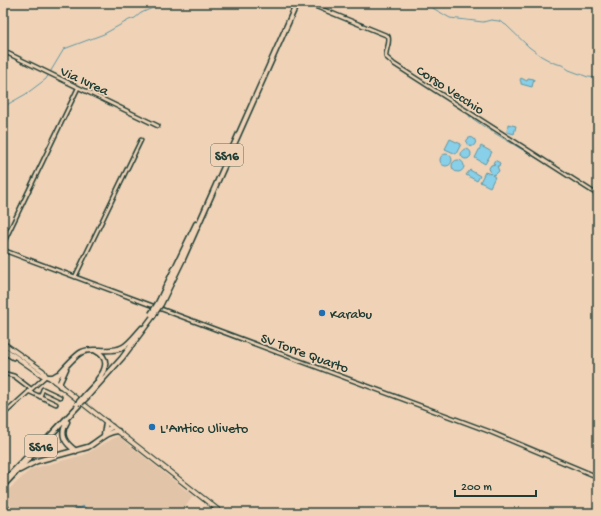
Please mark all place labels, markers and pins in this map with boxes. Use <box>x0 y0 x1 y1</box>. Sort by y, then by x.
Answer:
place label: Karabu <box>330 307 373 324</box>
marker: Karabu <box>317 308 327 318</box>
place label: L'Antico Uliveto <box>160 421 248 438</box>
marker: L'Antico Uliveto <box>147 422 157 432</box>

